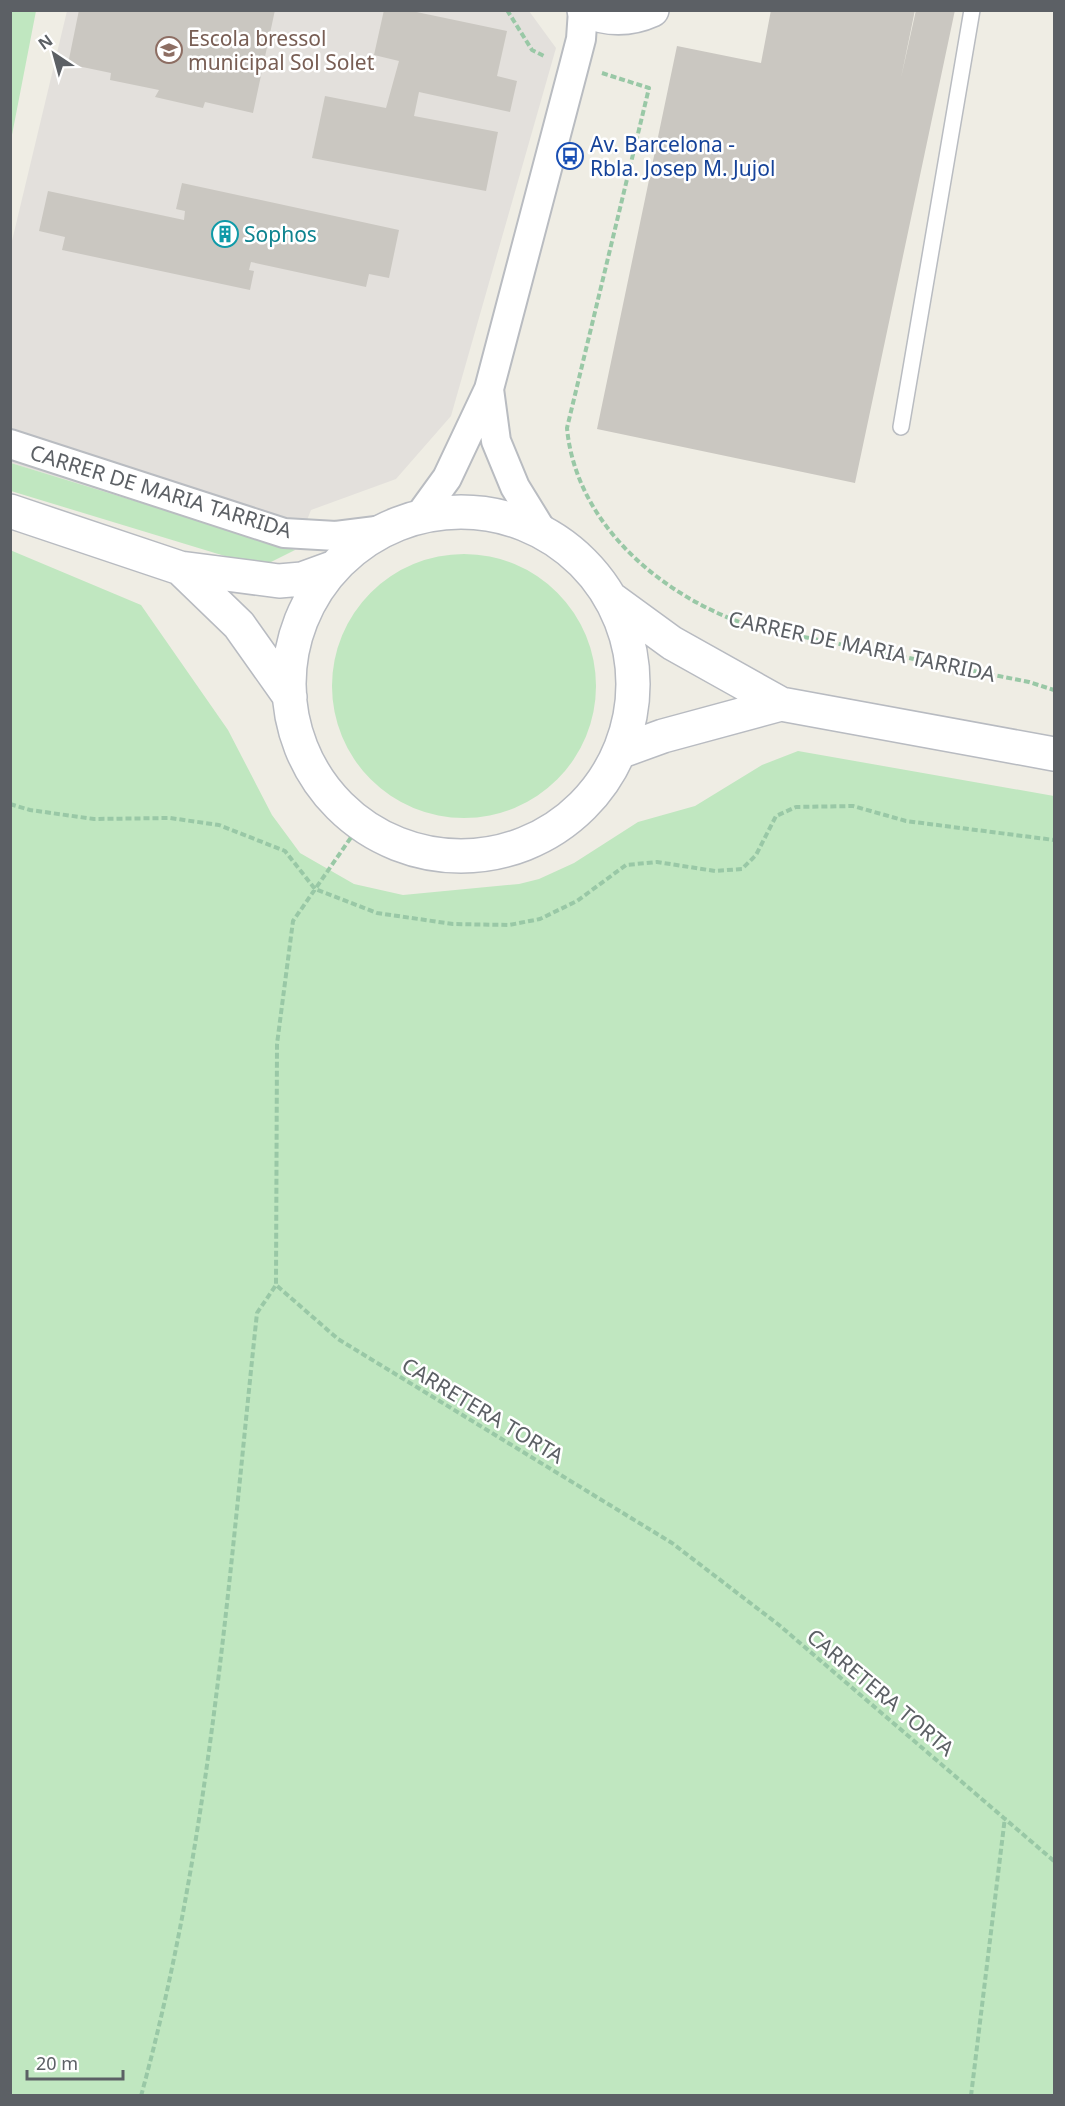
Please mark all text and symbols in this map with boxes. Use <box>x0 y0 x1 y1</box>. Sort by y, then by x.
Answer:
north arrow <box>24 24 84 84</box>
place label: Escola bressol municipal Sol Solet <box>188 24 375 76</box>
text: N <box>33 29 57 55</box>
school or university icon: Escola bressol municipal Sol Solet <box>154 35 184 65</box>
place label: Av. Barcelona - Rbla. Josep M. Jujol <box>590 130 775 182</box>
bus stop icon: Av. Barcelona - Rbla. Josep M. Jujol <box>555 141 585 171</box>
building icon: Sophos <box>210 219 240 249</box>
place label: Sophos <box>244 220 317 248</box>
street label: CARRER DE MARIA TARRIDA <box>27 438 296 544</box>
street label: CARRER DE MARIA TARRIDA <box>726 604 999 688</box>
street label: CARRETERA TORTA <box>397 1351 570 1470</box>
street label: CARRETERA TORTA <box>801 1622 961 1762</box>
scale bar <box>27 2043 123 2081</box>
text: 20 m <box>36 2051 78 2075</box>

